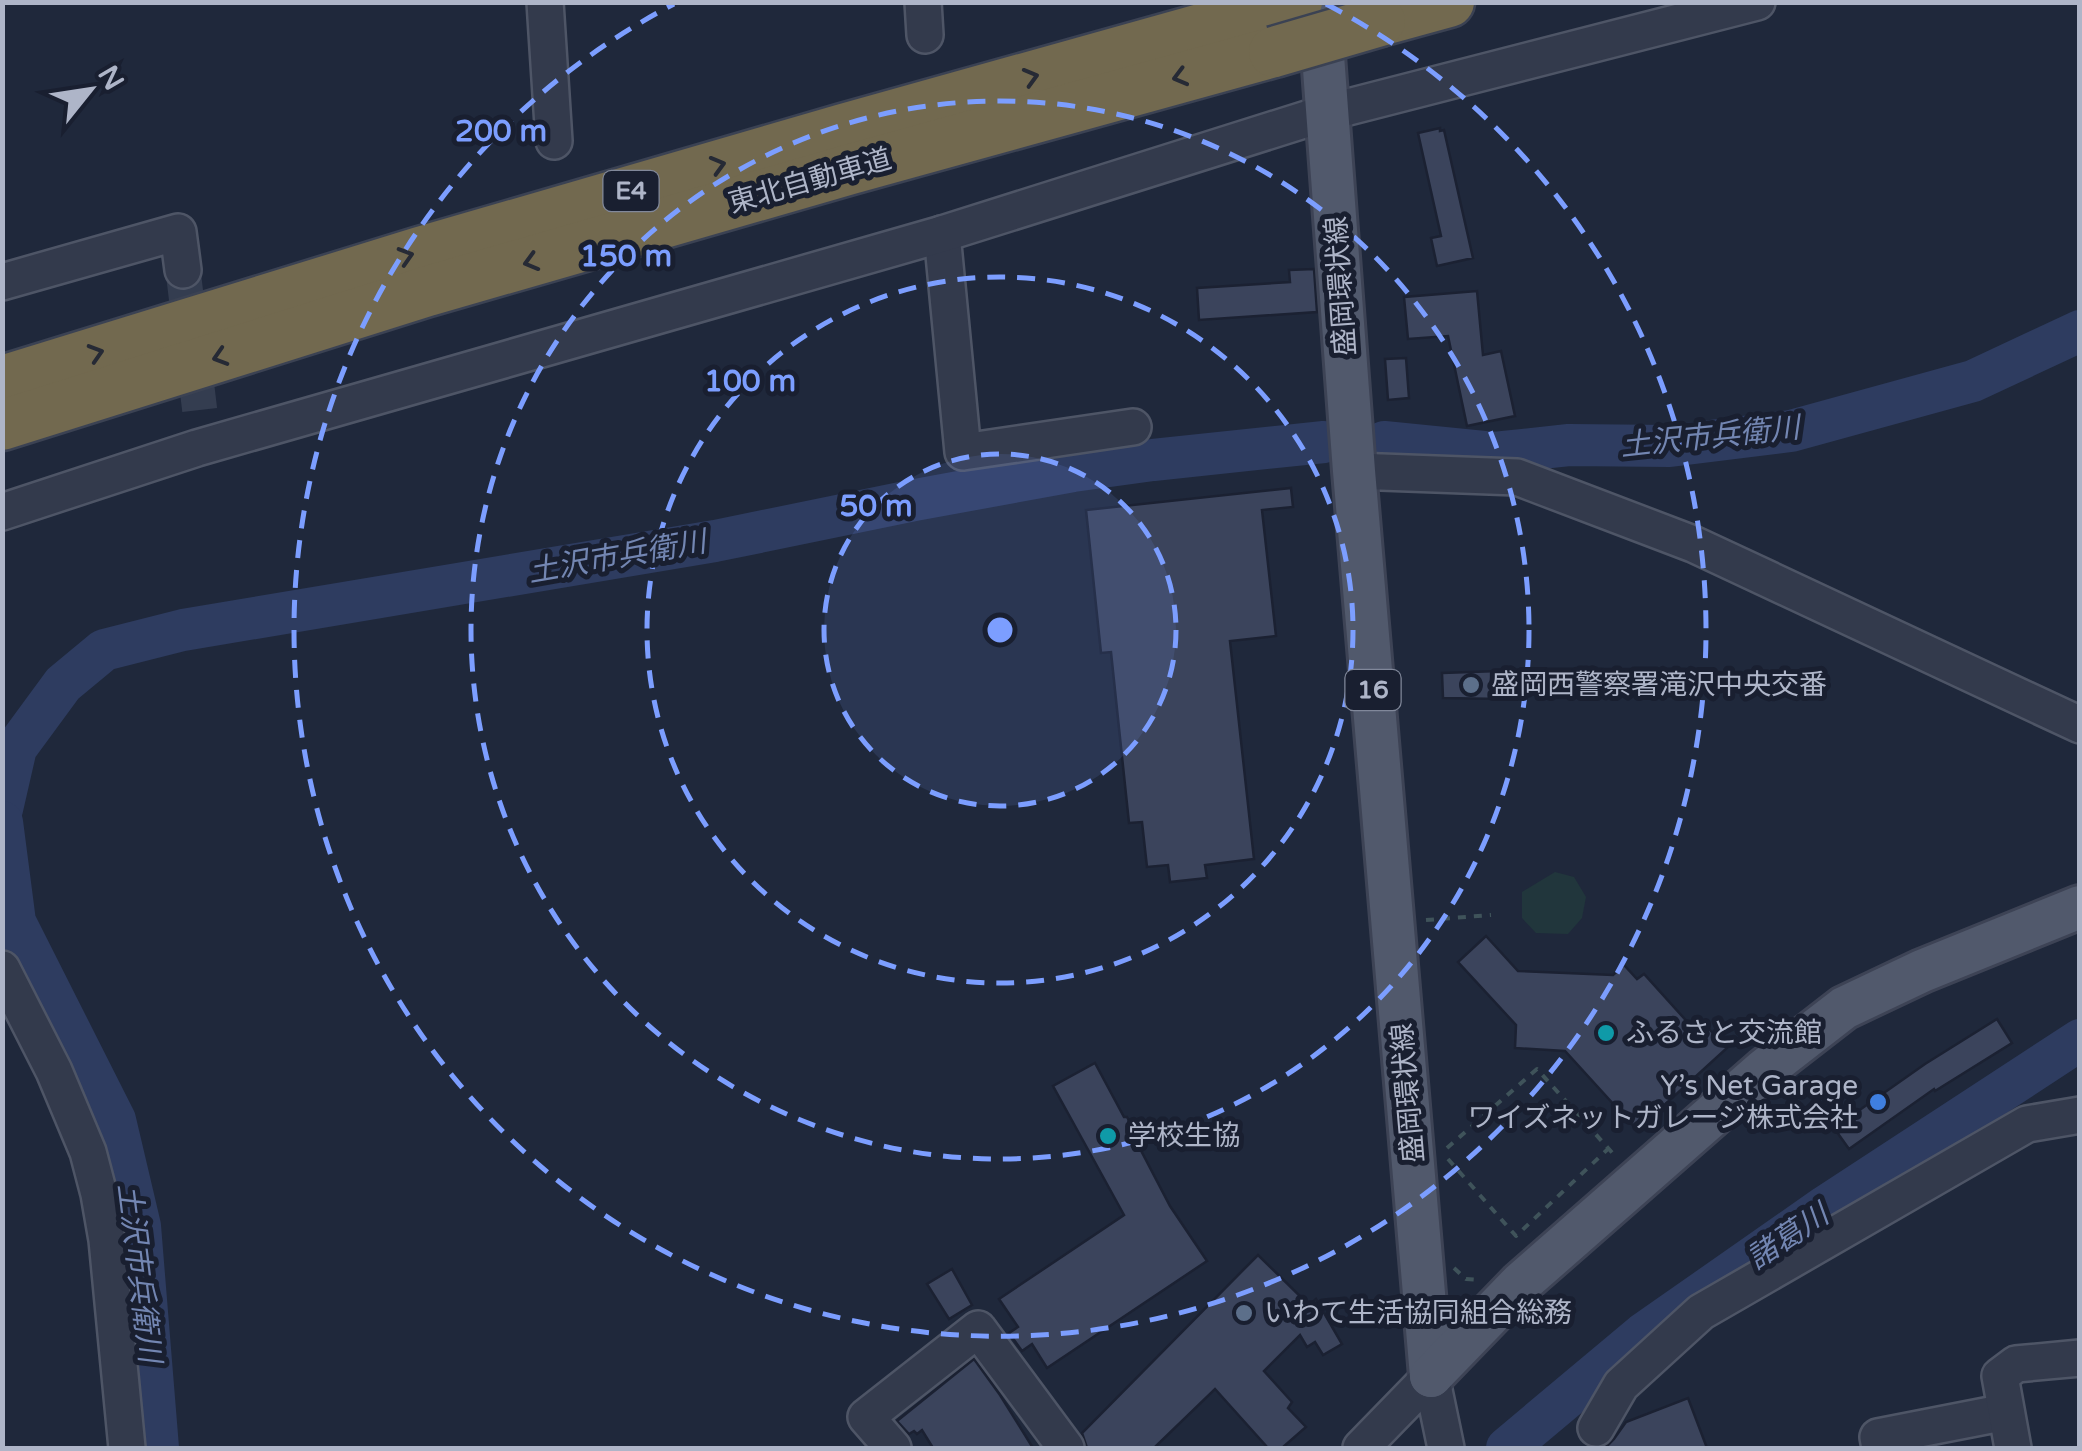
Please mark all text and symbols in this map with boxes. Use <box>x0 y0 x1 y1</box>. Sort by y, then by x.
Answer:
north arrow <box>40 40 140 140</box>
text: N <box>90 60 131 96</box>
one-way arrow <box>1172 66 1189 87</box>
one-way arrow <box>1022 67 1039 88</box>
text: 200 m <box>455 113 547 150</box>
street label: 東北自動車道 <box>725 142 895 220</box>
one-way arrow <box>709 156 726 177</box>
road number: E4 <box>604 171 658 211</box>
street label: 盛岡環状線 <box>1319 215 1363 357</box>
text: 150 m <box>580 238 672 275</box>
one-way arrow <box>397 248 414 268</box>
one-way arrow <box>522 250 540 271</box>
one-way arrow <box>86 344 103 364</box>
one-way arrow <box>212 345 229 365</box>
text: 100 m <box>704 363 796 400</box>
water label: 土沢市兵衛川 <box>1619 409 1804 465</box>
text: 50 m <box>839 488 913 525</box>
water label: 土沢市兵衛川 <box>525 523 712 591</box>
centre of rings <box>982 612 1018 648</box>
place label: 盛岡西警察署滝沢中央交番 <box>1491 668 1827 702</box>
road number: 16 <box>1346 670 1400 710</box>
marker: 盛岡西警察署滝沢中央交番 <box>1460 674 1482 696</box>
place label: ふるさと交流館 <box>1626 1016 1822 1050</box>
street label: 盛岡環状線 <box>1385 1022 1431 1164</box>
marker: ふるさと交流館 <box>1595 1022 1617 1044</box>
place label: Y’s Net Garage ワイズネットガレージ株式会社 <box>1467 1069 1858 1135</box>
marker: Y’s Net Garage ワイズネットガレージ株式会社 <box>1867 1091 1889 1113</box>
place label: 学校生協 <box>1128 1119 1240 1153</box>
marker: 学校生協 <box>1097 1125 1119 1147</box>
water label: 土沢市兵衛川 <box>110 1181 169 1368</box>
water label: 諸葛川 <box>1740 1195 1838 1278</box>
place label: いわて生活協同組合総務 <box>1264 1296 1572 1330</box>
marker: いわて生活協同組合総務 <box>1233 1302 1255 1324</box>

